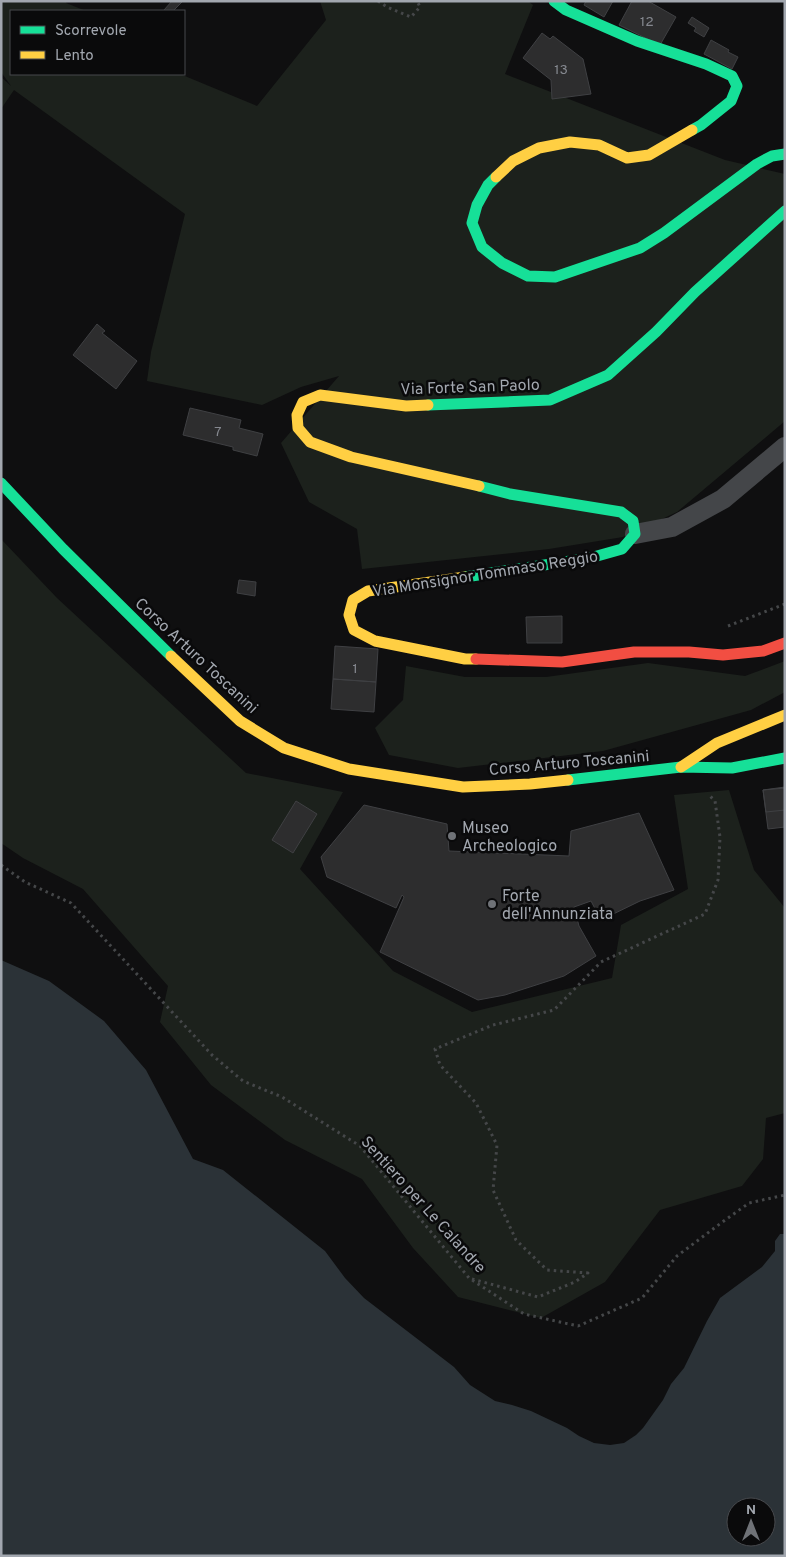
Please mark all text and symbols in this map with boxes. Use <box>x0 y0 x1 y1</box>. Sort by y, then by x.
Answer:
legend <box>10 10 185 75</box>
house number: 12 <box>640 14 654 31</box>
text: Scorrevole <box>55 22 127 41</box>
text: Lento <box>55 47 94 66</box>
house number: 13 <box>554 62 568 79</box>
street label: Via Forte San Paolo <box>400 376 540 400</box>
house number: 7 <box>214 424 222 441</box>
street label: Via Monsignor Tommaso Reggio <box>371 547 600 603</box>
street label: Corso Arturo Toscanini <box>130 594 261 719</box>
house number: 1 <box>352 661 358 678</box>
street label: Corso Arturo Toscanini <box>488 747 650 781</box>
place label: Museo Archeologico <box>462 819 557 857</box>
marker: Museo Archeologico <box>446 830 458 842</box>
place label: Forte dell'Annunziata <box>502 887 613 925</box>
marker: Forte dell'Annunziata <box>486 898 498 910</box>
street label: Sentiero per Le Calandre <box>356 1133 489 1278</box>
north arrow <box>726 1497 776 1547</box>
text: N <box>746 1502 756 1519</box>

